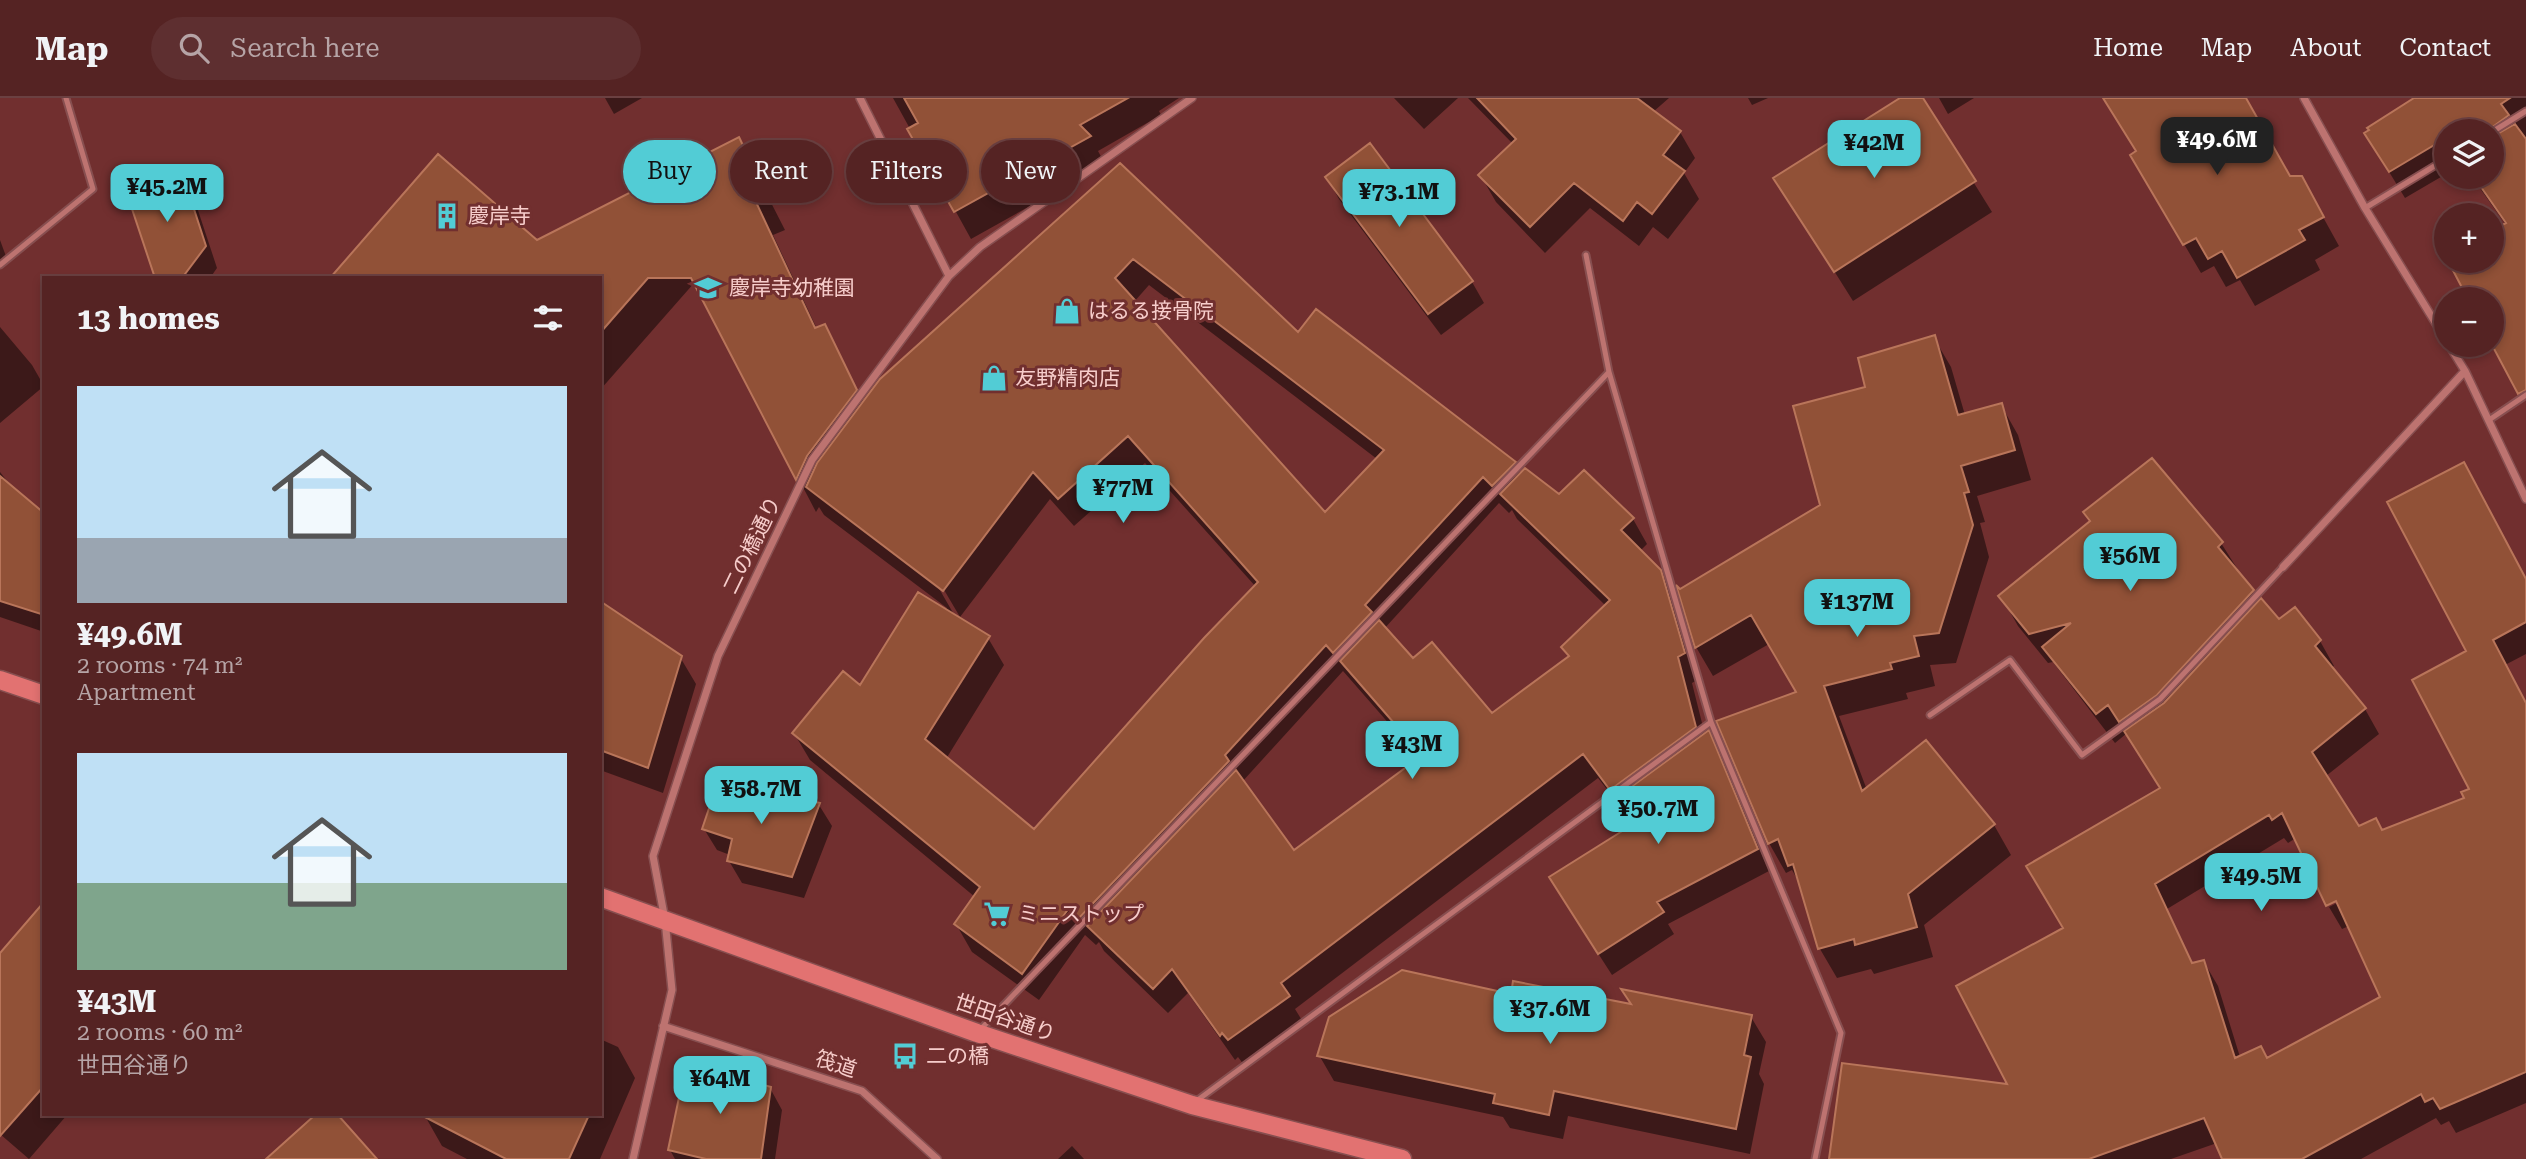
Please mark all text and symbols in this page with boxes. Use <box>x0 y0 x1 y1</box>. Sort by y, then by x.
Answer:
search box <box>151 17 641 80</box>
text: Map <box>35 29 109 68</box>
icon: search <box>175 29 213 67</box>
text: Search here <box>231 33 380 63</box>
text: Home <box>2093 34 2163 62</box>
text: Map <box>2201 34 2252 62</box>
text: About <box>2290 34 2361 62</box>
text: Contact <box>2399 34 2491 62</box>
pin: ¥49.6M <box>2160 118 2274 177</box>
map controls <box>2434 119 2504 357</box>
button: layers <box>2434 119 2504 189</box>
pin: ¥42M <box>1833 120 1915 180</box>
text: ¥49.6M <box>2177 126 2257 153</box>
text: ¥42M <box>1844 129 1904 156</box>
chip: Buy <box>623 140 716 203</box>
chip: Rent <box>730 140 832 203</box>
chip: Filters <box>846 140 967 203</box>
chip: New <box>981 140 1080 203</box>
pin: ¥45.2M <box>110 164 224 224</box>
pin: ¥73.1M <box>1342 170 1456 229</box>
text: ¥45.2M <box>127 173 207 200</box>
text: ¥73.1M <box>1359 178 1439 205</box>
building icon: 慶岸寺 <box>432 201 462 231</box>
button: + <box>2434 203 2504 273</box>
place label: 慶岸寺 <box>468 204 531 228</box>
school or university icon: 慶岸寺幼稚園 <box>693 273 723 303</box>
place label: 慶岸寺幼稚園 <box>729 276 855 300</box>
button: − <box>2434 287 2504 357</box>
shop icon: はるる接骨院 <box>1052 296 1082 326</box>
icon: filters <box>529 299 567 337</box>
place label: はるる接骨院 <box>1088 299 1214 323</box>
text: 13 homes <box>77 301 220 336</box>
shop icon: 友野精肉店 <box>979 363 1009 393</box>
place label: 友野精肉店 <box>1015 366 1120 390</box>
icon: home <box>259 431 385 557</box>
pin: ¥77M <box>1082 466 1164 525</box>
text: ¥77M <box>1093 474 1153 501</box>
street label: 二の橋通り <box>718 493 786 597</box>
pin: ¥56M <box>2089 533 2171 593</box>
text: ¥56M <box>2100 542 2160 569</box>
pin: ¥137M <box>1808 580 1906 639</box>
text: ¥137M <box>1820 588 1894 615</box>
text: ¥49.6M <box>77 617 183 652</box>
text: 2 rooms · 74 m² <box>77 652 243 679</box>
text: Apartment <box>77 679 196 706</box>
pin: ¥43M <box>1371 722 1453 781</box>
text: ¥43M <box>1382 730 1442 757</box>
pin: ¥58.7M <box>704 766 818 826</box>
text: ¥58.7M <box>721 775 801 802</box>
pin: ¥50.7M <box>1601 786 1715 846</box>
text: ¥50.7M <box>1618 795 1698 822</box>
icon: home <box>259 799 385 925</box>
pin: ¥49.5M <box>2204 854 2318 913</box>
text: ¥49.5M <box>2221 862 2301 889</box>
supermarket icon: ミニストップ <box>982 899 1012 929</box>
place label: ミニストップ <box>1018 902 1144 926</box>
text: ¥43M <box>77 984 156 1019</box>
pin: ¥37.6M <box>1493 986 1607 1046</box>
street label: 世田谷通り <box>951 990 1059 1046</box>
text: ¥37.6M <box>1510 995 1590 1022</box>
text: 2 rooms · 60 m² <box>77 1019 243 1046</box>
bus stop icon: 二の橋 <box>890 1041 920 1071</box>
place label: 二の橋 <box>926 1044 989 1068</box>
street label: 筏道 <box>812 1046 860 1082</box>
text: 世田谷通り <box>77 1052 192 1079</box>
pin: ¥64M <box>679 1056 761 1116</box>
text: ¥64M <box>690 1065 750 1092</box>

